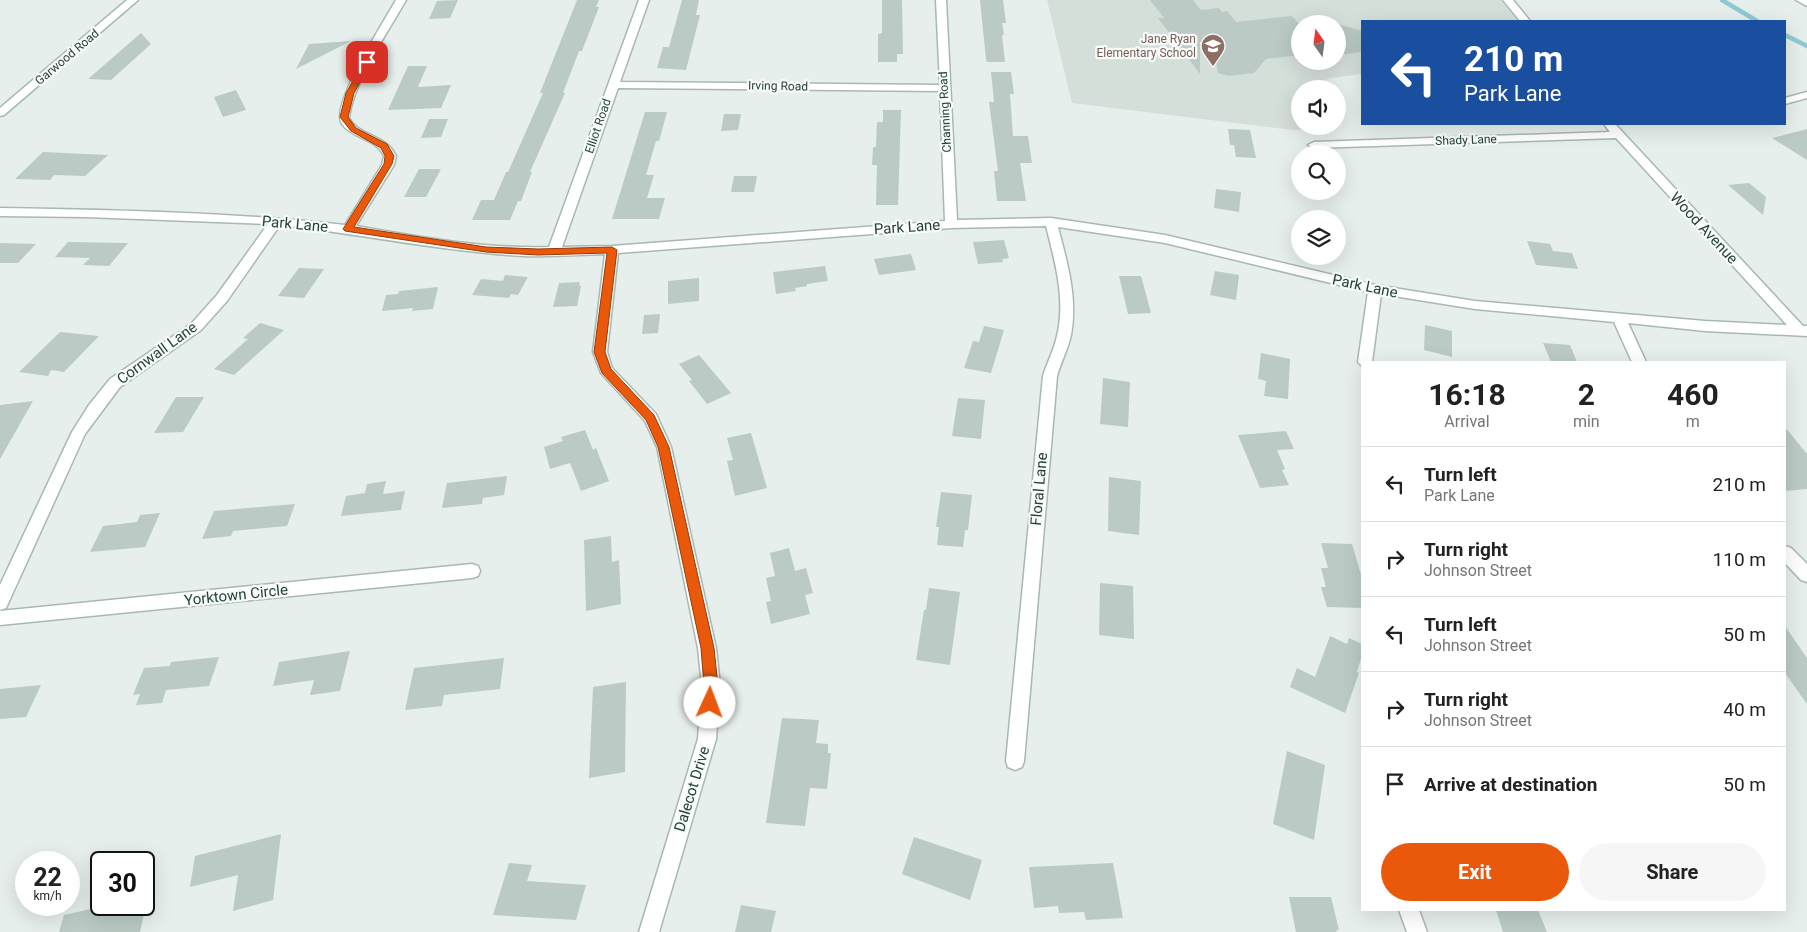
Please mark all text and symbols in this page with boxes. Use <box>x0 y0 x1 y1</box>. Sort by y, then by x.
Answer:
north arrow <box>1291 15 1346 70</box>
map controls <box>1291 15 1346 265</box>
street label: Garwood Road <box>32 26 102 88</box>
place label: Jane Ryan Elementary School <box>1096 32 1196 60</box>
school or university icon: Jane Ryan Elementary School <box>1200 33 1226 67</box>
text: 210 m <box>1464 39 1563 80</box>
icon: left <box>1381 40 1446 105</box>
pin <box>346 41 388 83</box>
icon: arrive <box>353 48 381 76</box>
street label: Channing Road <box>936 71 954 153</box>
street label: Irving Road <box>748 78 808 94</box>
button: sound <box>1291 80 1346 135</box>
text: Park Lane <box>1464 81 1561 106</box>
street label: Elliot Road <box>582 97 614 155</box>
street label: Shady Lane <box>1435 132 1497 148</box>
button: search <box>1291 145 1346 200</box>
street label: Wood Avenue <box>1666 188 1742 268</box>
button: layers <box>1291 210 1346 265</box>
street label: Park Lane <box>261 212 329 236</box>
street label: Park Lane <box>873 216 941 238</box>
street label: Park Lane <box>1331 270 1399 302</box>
street label: Cornwall Lane <box>113 318 201 388</box>
text: 16:18 <box>1428 377 1506 412</box>
text: 2 <box>1578 377 1595 412</box>
text: 460 <box>1667 377 1719 412</box>
text: Arrival <box>1444 412 1490 431</box>
text: min <box>1573 412 1600 431</box>
text: m <box>1686 412 1700 431</box>
street label: Floral Lane <box>1027 452 1051 526</box>
text: Turn left <box>1424 463 1497 486</box>
icon: left <box>1381 470 1409 498</box>
text: 210 m <box>1713 473 1766 496</box>
text: Park Lane <box>1424 486 1495 505</box>
text: Turn right <box>1424 538 1508 561</box>
icon: right <box>1381 545 1409 573</box>
text: 110 m <box>1713 548 1766 571</box>
text: Johnson Street <box>1424 561 1532 580</box>
street label: Yorktown Circle <box>183 581 289 609</box>
text: Turn left <box>1424 613 1497 636</box>
icon: left <box>1381 620 1409 648</box>
text: 50 m <box>1723 623 1766 646</box>
text: Johnson Street <box>1424 636 1532 655</box>
position arrow <box>683 676 735 728</box>
text: Turn right <box>1424 688 1508 711</box>
icon: right <box>1381 695 1409 723</box>
text: 40 m <box>1723 698 1766 721</box>
text: Johnson Street <box>1424 711 1532 730</box>
street label: Dalecot Drive <box>670 744 714 834</box>
icon: arrive <box>1381 770 1409 798</box>
text: Arrive at destination <box>1424 773 1597 796</box>
text: 50 m <box>1723 773 1766 796</box>
button: Exit <box>1381 843 1569 901</box>
button: Share <box>1579 843 1766 901</box>
speed limit sign: 30 <box>90 851 155 916</box>
text: 22 <box>33 863 62 892</box>
text: km/h <box>33 889 62 903</box>

